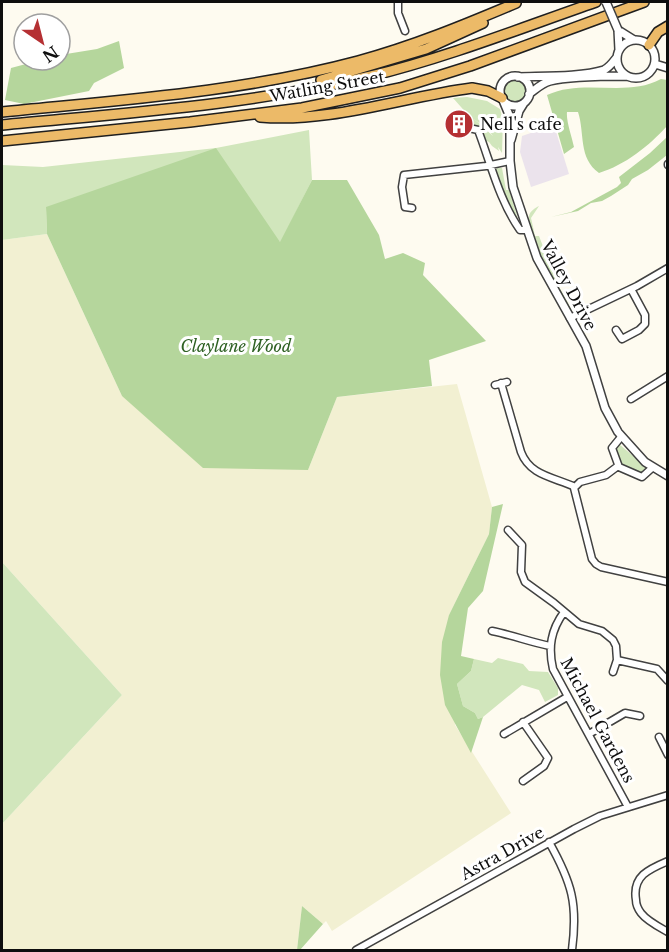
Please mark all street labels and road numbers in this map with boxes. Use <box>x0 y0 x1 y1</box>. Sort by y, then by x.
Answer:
street label: Watling Street <box>267 66 386 106</box>
street label: Valley Drive <box>536 236 601 334</box>
street label: Michael Gardens <box>557 654 639 786</box>
street label: Astra Drive <box>456 822 547 885</box>

